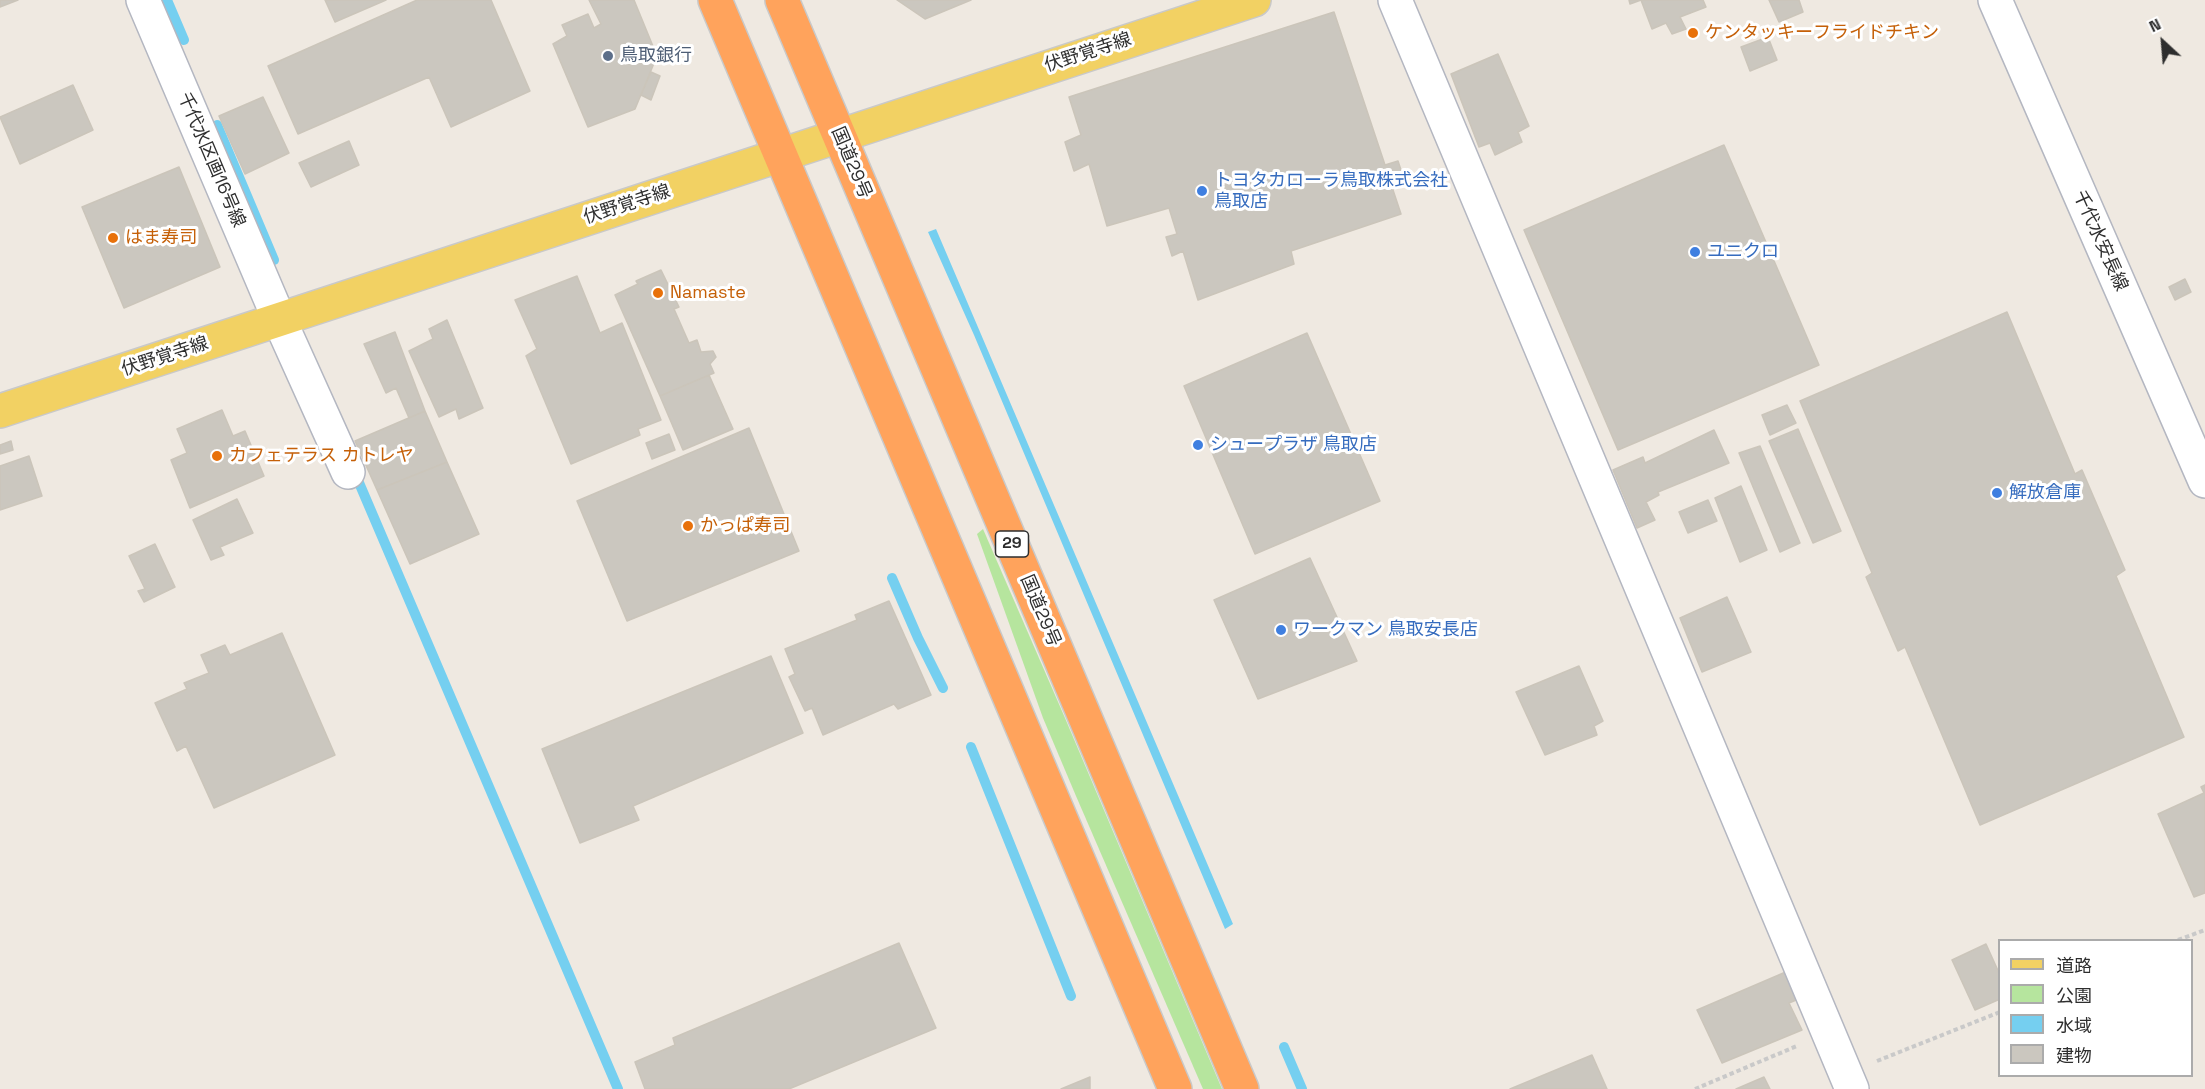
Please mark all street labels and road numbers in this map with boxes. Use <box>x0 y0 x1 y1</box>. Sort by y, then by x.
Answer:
street label: 伏野覚寺線 <box>1042 29 1134 77</box>
street label: 千代水区画16号線 <box>173 89 249 231</box>
street label: 国道29号 <box>826 124 876 202</box>
street label: 伏野覚寺線 <box>581 181 673 229</box>
street label: 千代水安長線 <box>2068 187 2132 295</box>
street label: 伏野覚寺線 <box>119 333 211 381</box>
road number: 29 <box>996 531 1028 557</box>
street label: 国道29号 <box>1015 572 1065 650</box>

